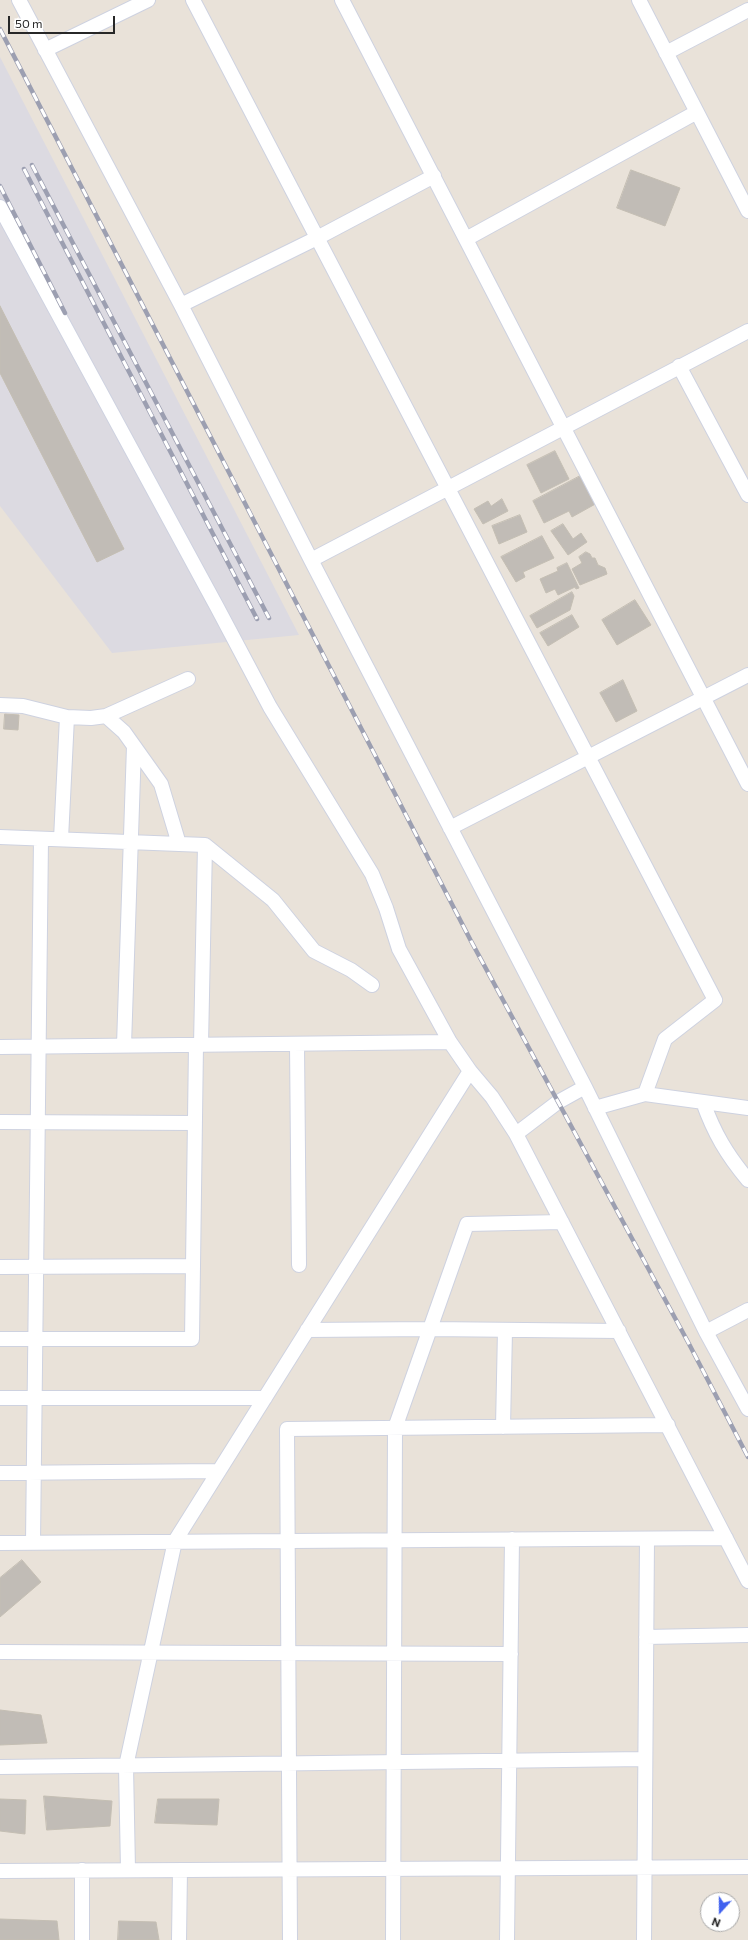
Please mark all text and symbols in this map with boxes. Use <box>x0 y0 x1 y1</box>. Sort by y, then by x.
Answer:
scale bar <box>10 8 117 34</box>
text: 50 m <box>15 16 43 30</box>
north arrow <box>700 1892 740 1932</box>
text: N <box>710 1915 722 1930</box>

